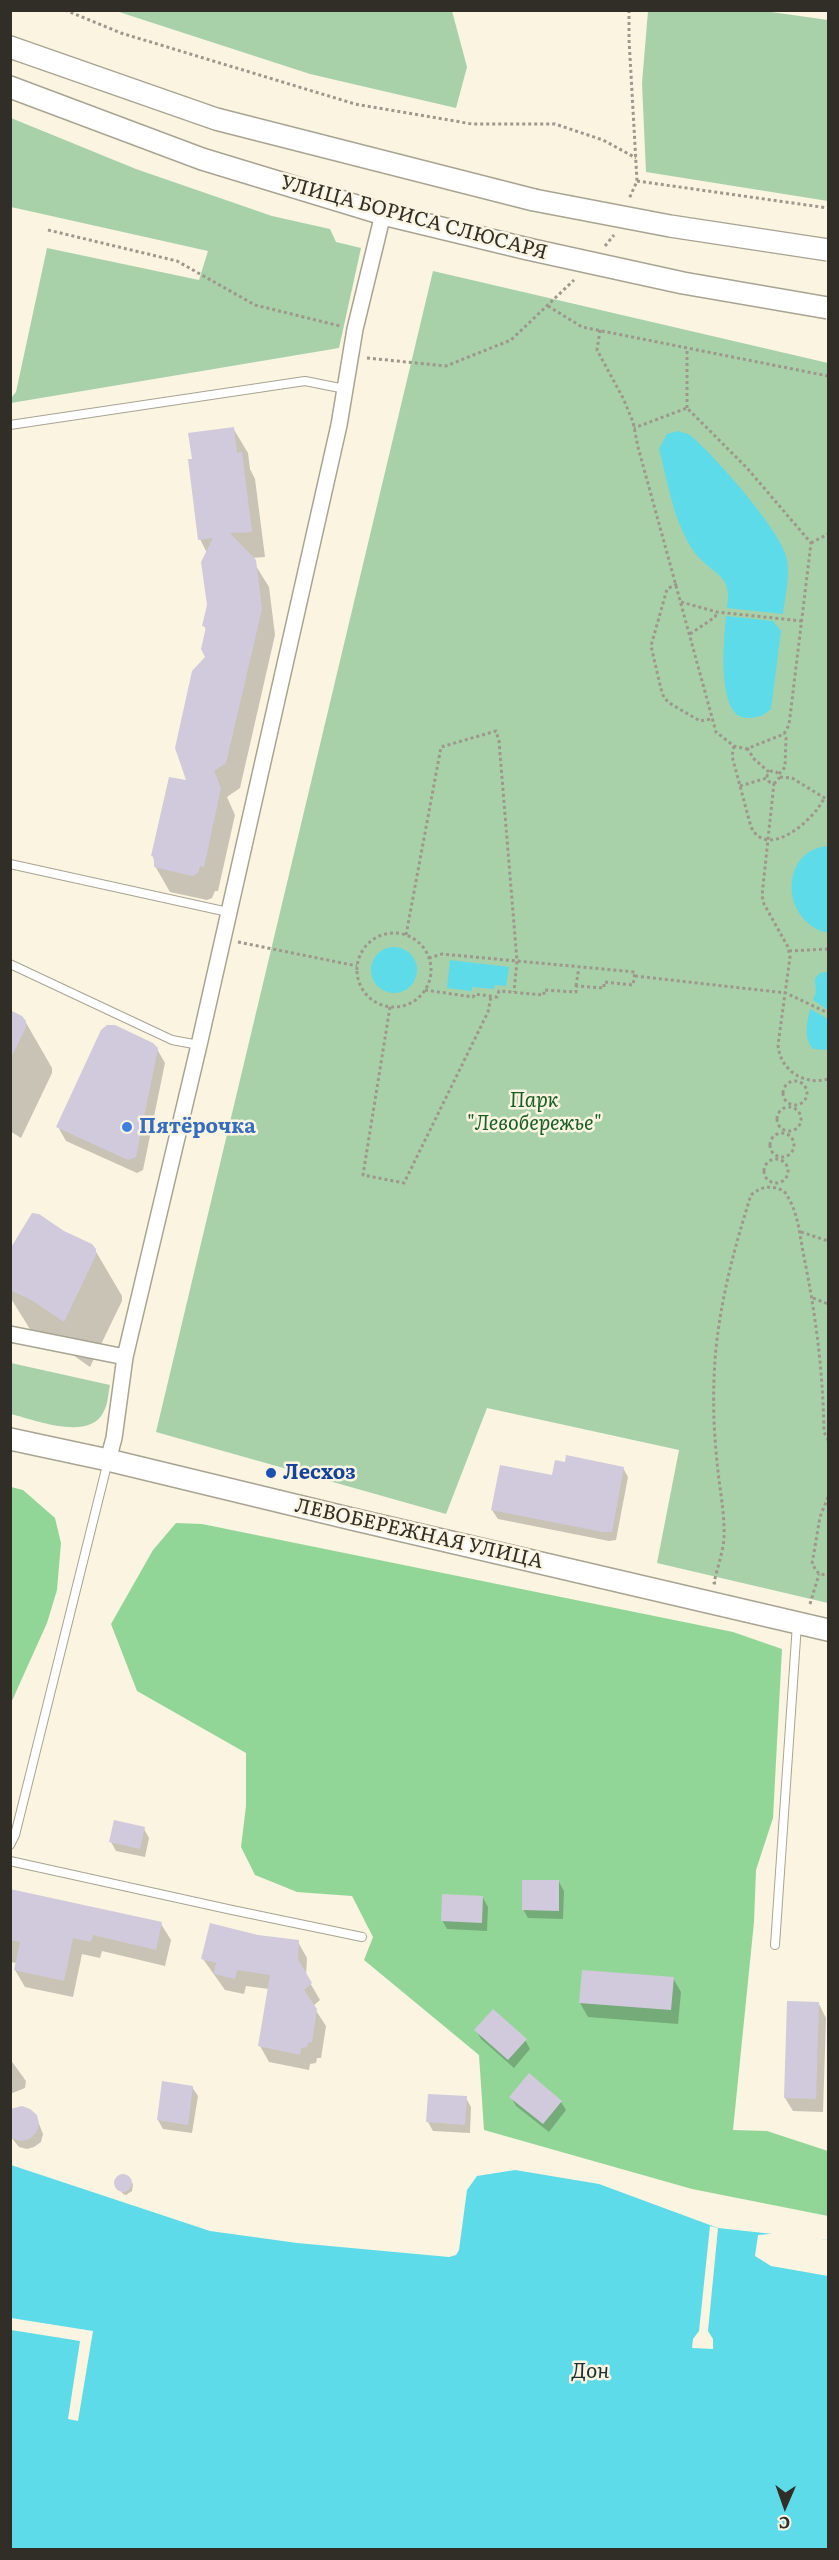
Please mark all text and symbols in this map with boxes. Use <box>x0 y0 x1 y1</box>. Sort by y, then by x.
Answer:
street label: УЛИЦА БОРИСА СЛЮСАРЯ <box>278 171 550 265</box>
park label: Парк "Левобережье" <box>466 1089 602 1136</box>
place label: Пятёрочка <box>139 1115 256 1139</box>
marker: Пятёрочка <box>120 1120 134 1134</box>
place label: Лесхоз <box>283 1461 356 1485</box>
marker: Лесхоз <box>264 1466 278 1480</box>
street label: ЛЕВОБЕРЕЖНАЯ УЛИЦА <box>293 1494 545 1574</box>
water label: Дон <box>571 2359 609 2385</box>
north arrow <box>755 2476 815 2536</box>
text: С <box>778 2512 790 2536</box>

